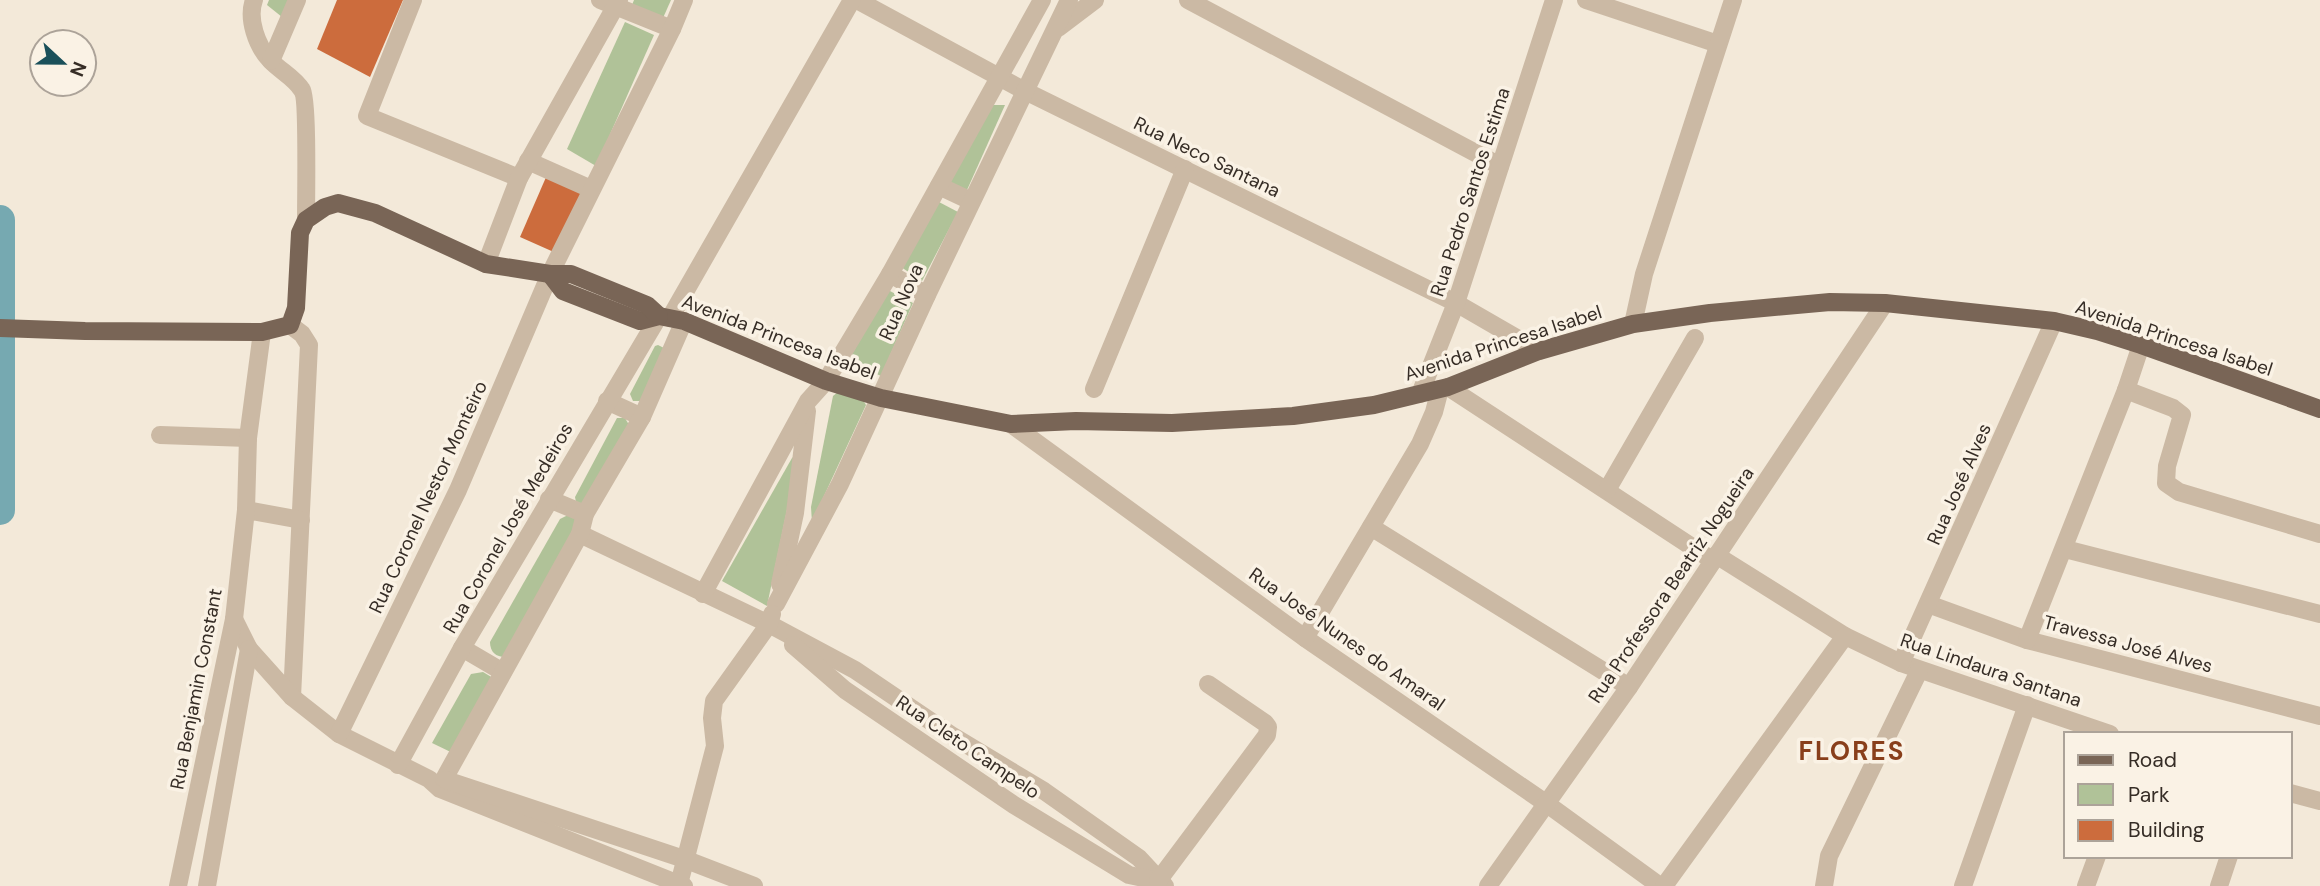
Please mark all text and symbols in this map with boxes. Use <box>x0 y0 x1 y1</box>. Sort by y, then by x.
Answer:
north arrow <box>28 28 98 98</box>
text: N <box>64 58 92 80</box>
street label: Rua Pedro Santos Estima <box>1424 84 1516 300</box>
street label: Rua Neco Santana <box>1130 111 1284 203</box>
street label: Rua Nova <box>873 260 929 344</box>
street label: Avenida Princesa Isabel <box>678 288 880 386</box>
street label: Avenida Princesa Isabel <box>2072 294 2276 382</box>
street label: Avenida Princesa Isabel <box>1401 299 1605 387</box>
street label: Rua Coronel Nestor Monteiro <box>363 377 493 617</box>
street label: Rua Coronel José Medeiros <box>437 418 579 638</box>
street label: Rua José Alves <box>1921 419 1997 549</box>
street label: Rua Professora Beatriz Nogueira <box>1582 462 1760 708</box>
street label: Rua José Nunes do Amaral <box>1244 562 1450 716</box>
street label: Rua Benjamin Constant <box>164 586 228 792</box>
street label: Travessa José Alves <box>2041 609 2215 679</box>
street label: Rua Lindaura Santana <box>1897 627 2085 713</box>
street label: Rua Cleto Campelo <box>891 690 1045 804</box>
legend <box>2064 732 2292 858</box>
district label: FLORES <box>1798 734 1906 768</box>
text: Road <box>2128 746 2177 774</box>
text: Park <box>2128 781 2170 809</box>
text: Building <box>2128 816 2205 844</box>

